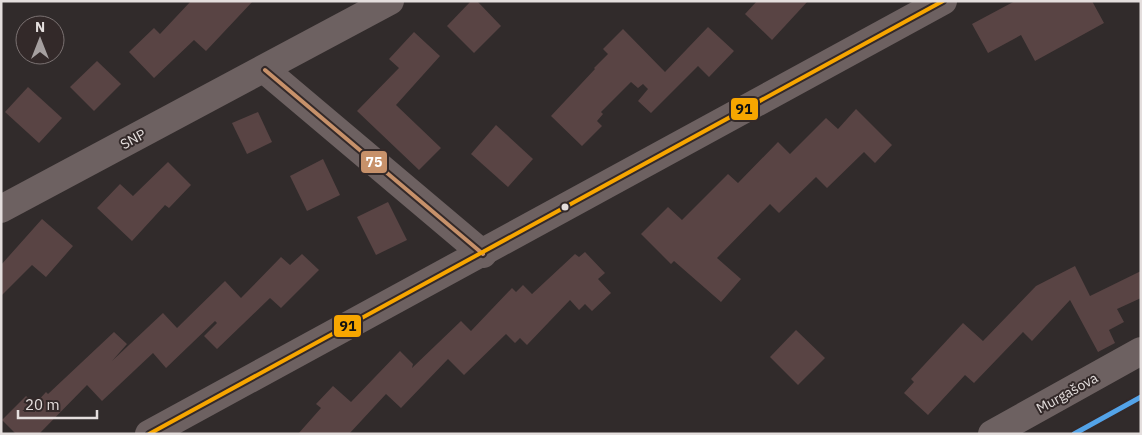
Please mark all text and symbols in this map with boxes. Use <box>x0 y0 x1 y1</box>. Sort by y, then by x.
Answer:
north arrow <box>15 15 65 65</box>
text: N <box>35 18 45 36</box>
line badge: 91 <box>730 97 759 121</box>
text: 91 <box>736 100 753 118</box>
street label: SNP <box>117 125 149 153</box>
line badge: 75 <box>360 150 388 174</box>
text: 75 <box>366 153 382 171</box>
unlabelled marker <box>560 202 570 212</box>
line badge: 91 <box>333 314 362 338</box>
text: 91 <box>340 317 357 335</box>
street label: Murgašova <box>1033 368 1101 417</box>
scale bar <box>18 388 96 420</box>
text: 20 m <box>25 395 60 414</box>

